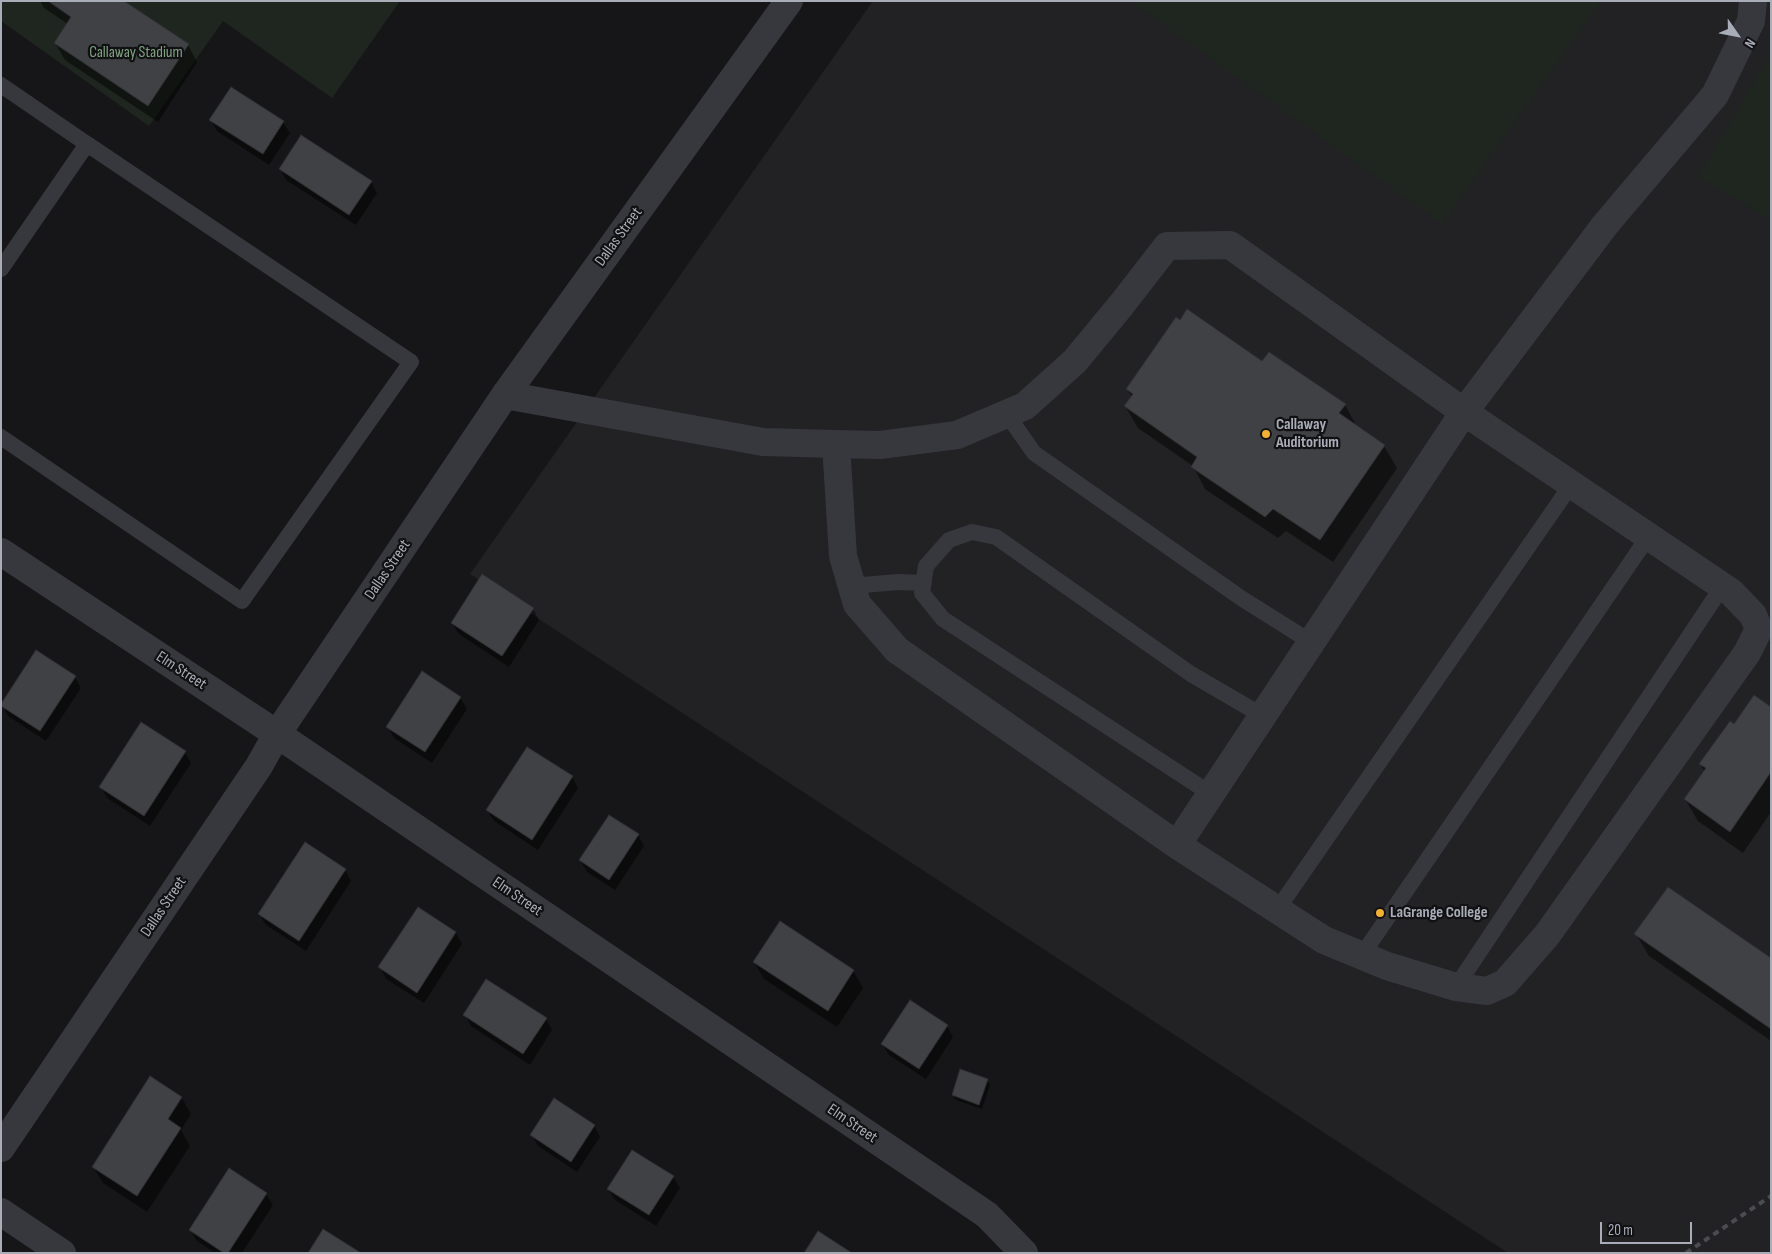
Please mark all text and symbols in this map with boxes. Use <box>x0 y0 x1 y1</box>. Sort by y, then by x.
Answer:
north arrow <box>1712 10 1762 60</box>
text: N <box>1741 36 1759 51</box>
park label: Callaway Stadium <box>89 43 183 63</box>
street label: Dallas Street <box>591 204 647 270</box>
place label: Callaway Auditorium <box>1276 415 1339 453</box>
marker: Callaway Auditorium <box>1260 428 1272 440</box>
street label: Dallas Street <box>361 536 415 604</box>
street label: Elm Street <box>152 648 210 694</box>
street label: Dallas Street <box>137 873 191 941</box>
street label: Elm Street <box>488 873 546 921</box>
place label: LaGrange College <box>1390 903 1488 923</box>
marker: LaGrange College <box>1374 907 1386 919</box>
street label: Elm Street <box>823 1100 881 1148</box>
scale bar <box>1602 1212 1694 1244</box>
text: 20 m <box>1608 1221 1633 1240</box>

